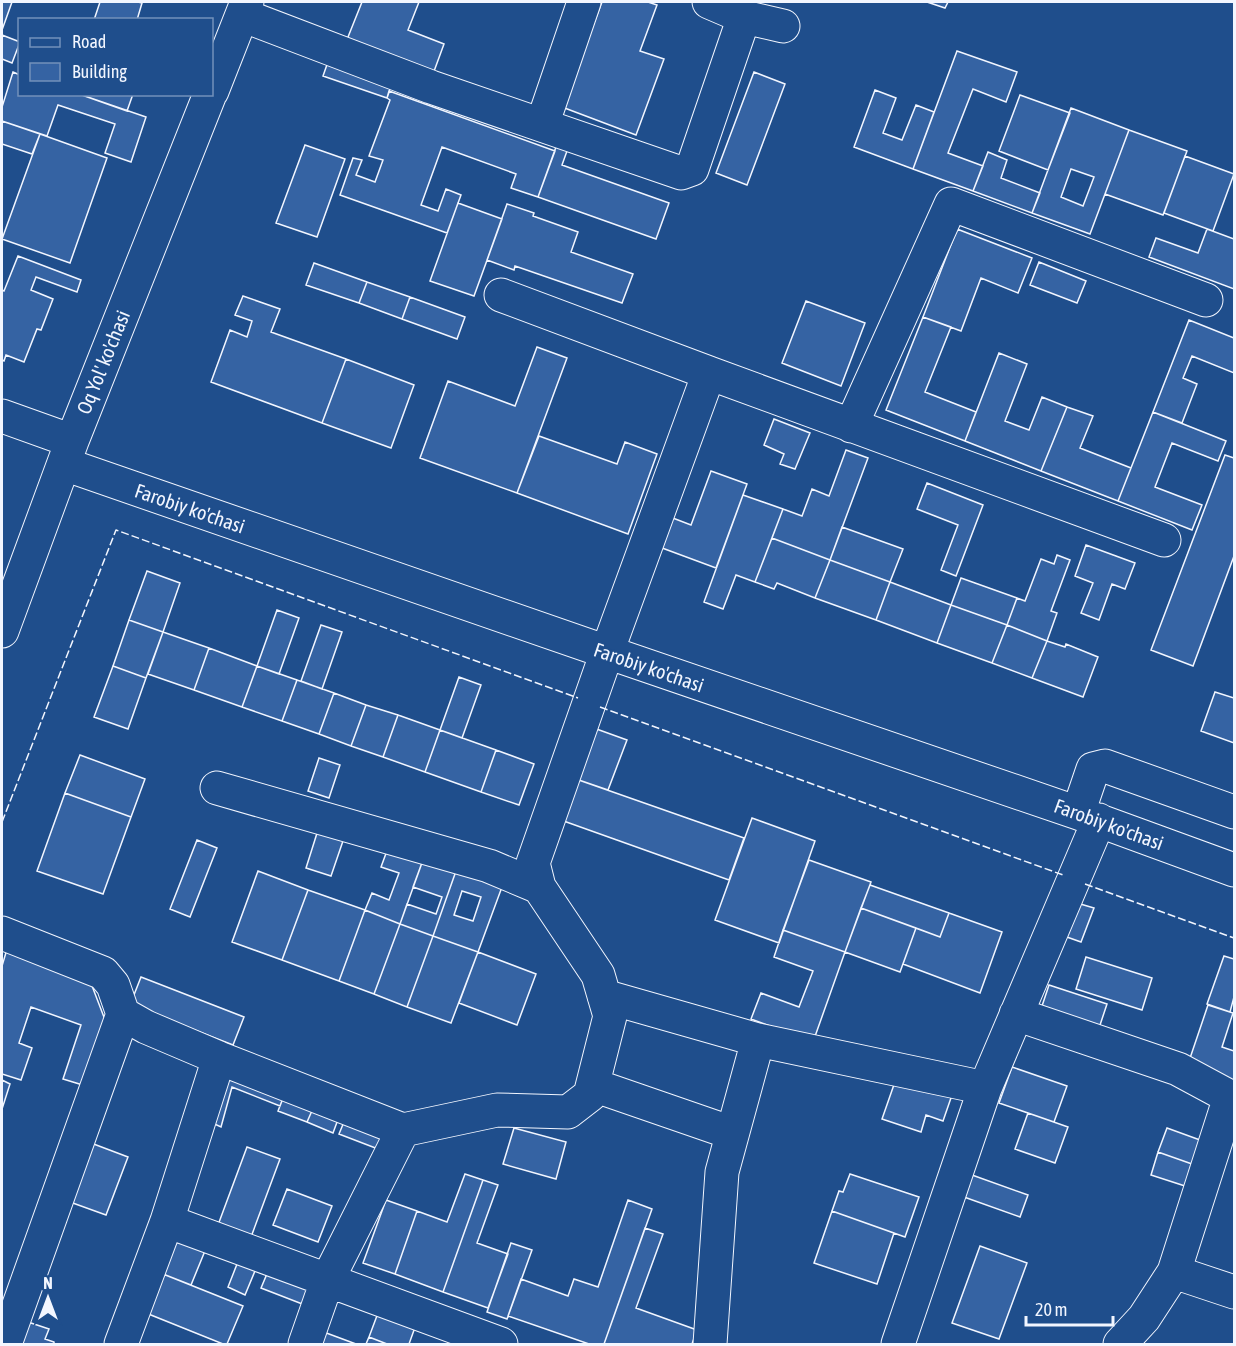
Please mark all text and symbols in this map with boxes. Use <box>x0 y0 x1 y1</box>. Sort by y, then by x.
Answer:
legend <box>18 18 213 96</box>
text: Road <box>72 31 106 52</box>
text: Building <box>72 61 127 82</box>
street label: Oq Yol' ko'chasi <box>72 307 134 417</box>
street label: Farobiy ko'chasi <box>132 478 248 538</box>
street label: Farobiy ko'chasi <box>591 637 707 697</box>
street label: Farobiy ko'chasi <box>1051 794 1167 854</box>
north arrow <box>18 1268 78 1328</box>
text: N <box>43 1274 53 1292</box>
scale bar <box>1026 1289 1113 1327</box>
text: 20 m <box>1035 1299 1067 1320</box>

